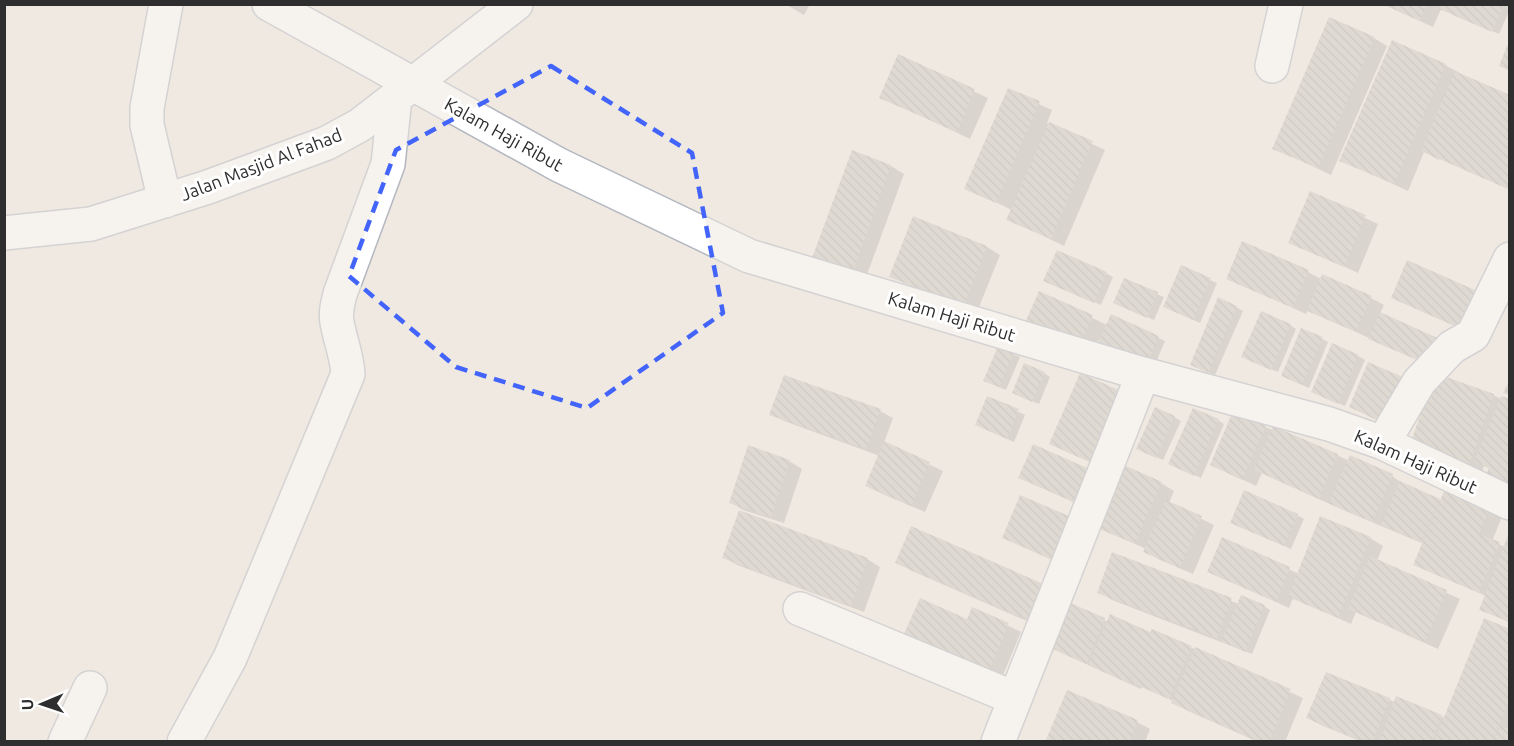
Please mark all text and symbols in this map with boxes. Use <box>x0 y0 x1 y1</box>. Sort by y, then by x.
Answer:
street label: Kalam Haji Ribut <box>441 93 567 175</box>
street label: Jalan Masjid Al Fahad <box>177 124 345 204</box>
street label: Kalam Haji Ribut <box>886 287 1018 345</box>
street label: Kalam Haji Ribut <box>1352 425 1480 497</box>
north arrow <box>12 674 72 734</box>
text: U <box>18 699 36 710</box>

